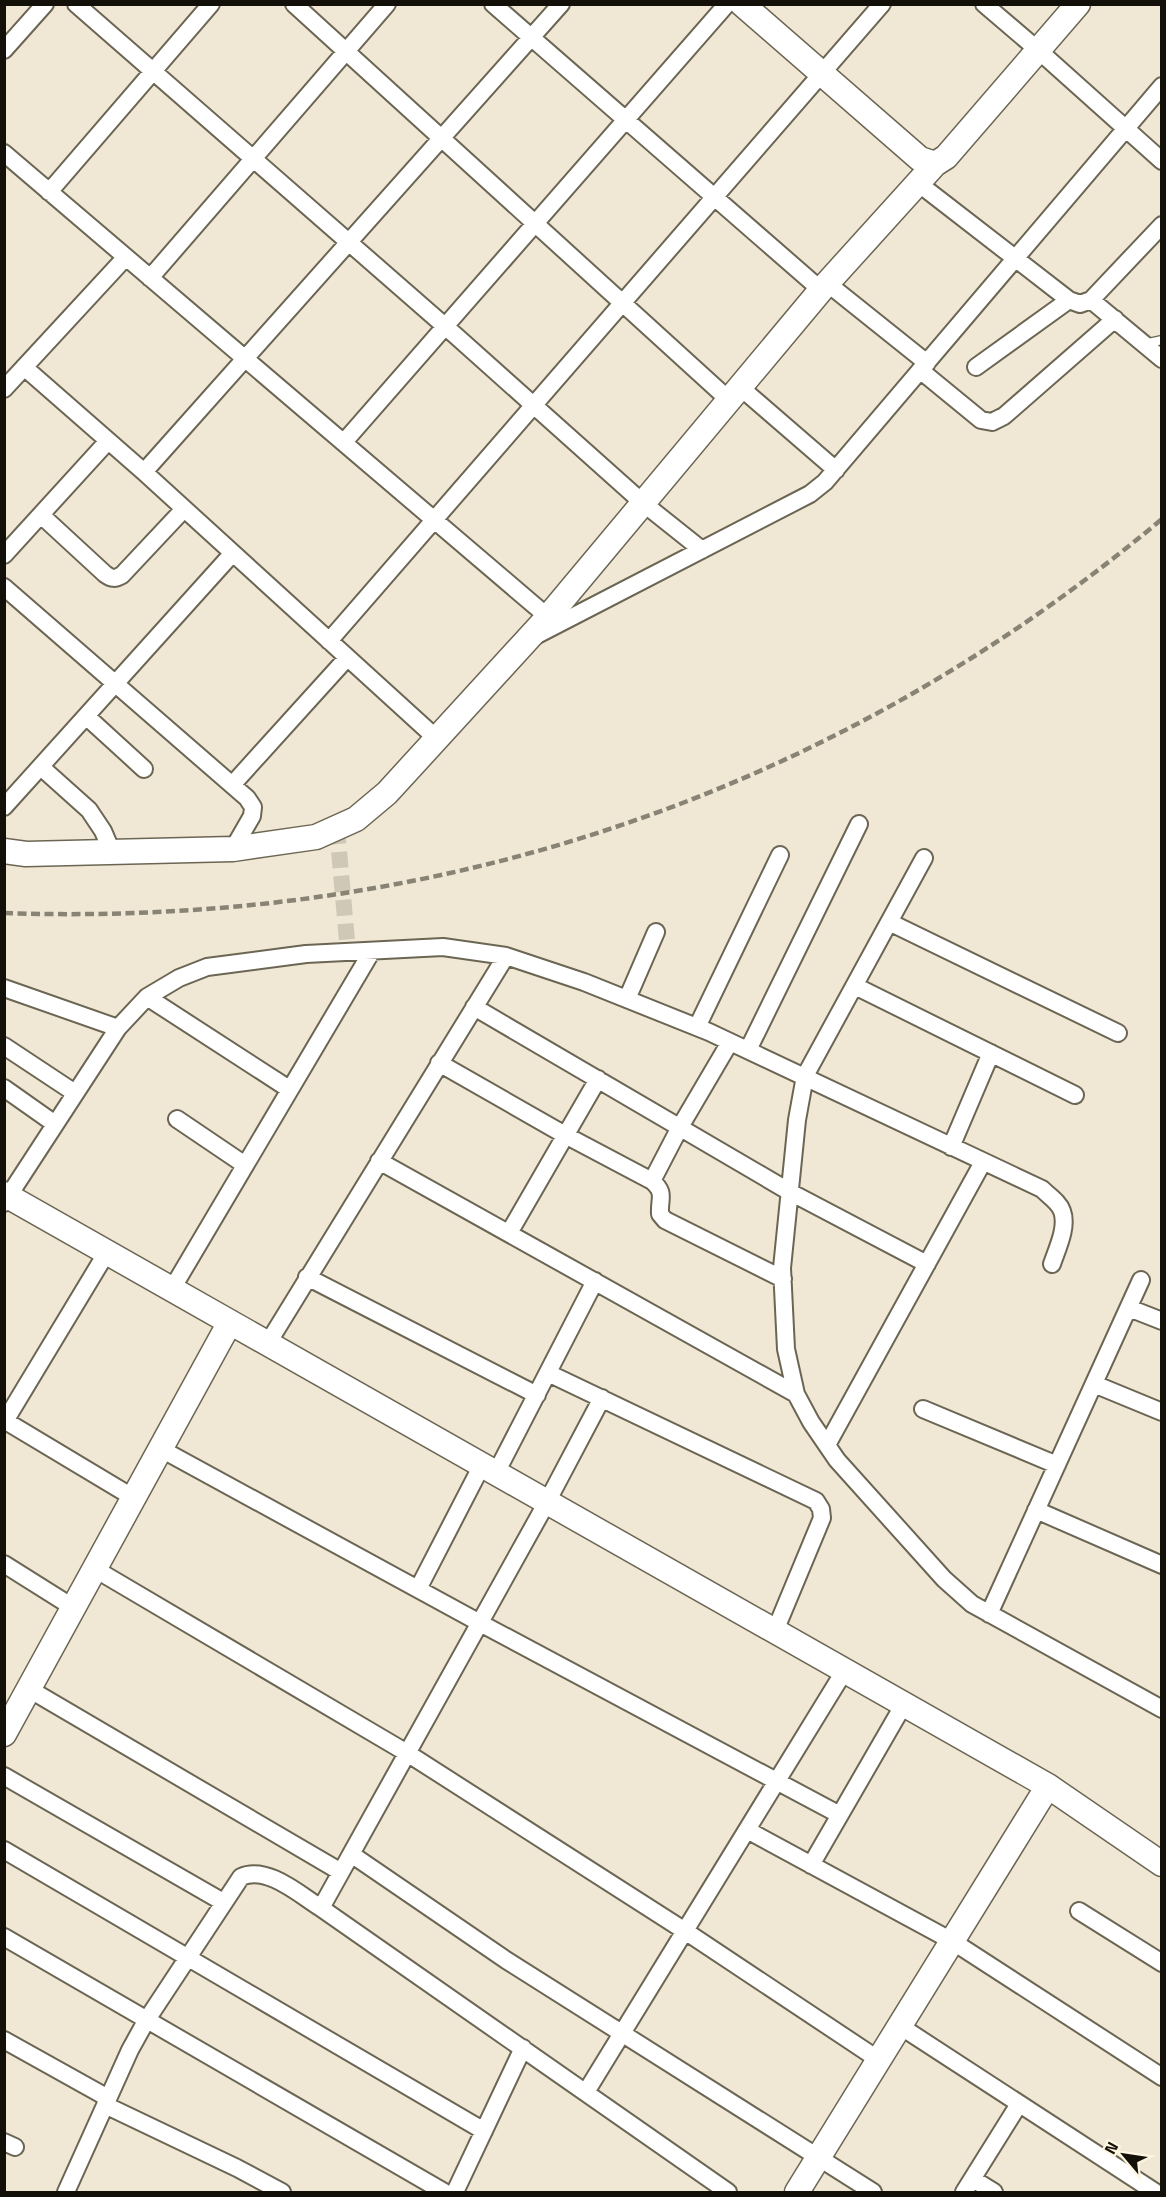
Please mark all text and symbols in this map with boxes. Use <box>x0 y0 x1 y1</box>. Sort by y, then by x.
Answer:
north arrow <box>1094 2125 1154 2185</box>
text: N <box>1098 2137 1124 2158</box>

